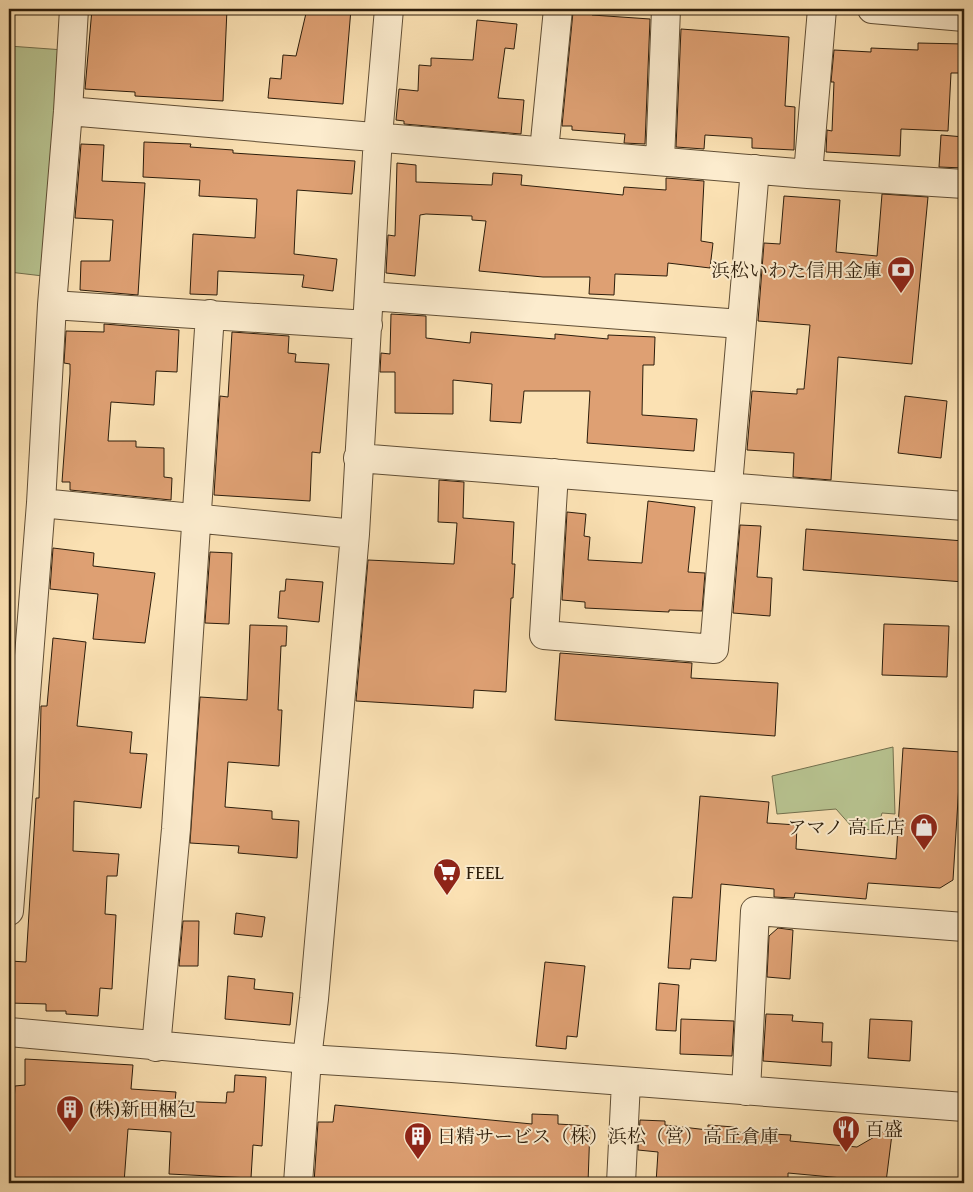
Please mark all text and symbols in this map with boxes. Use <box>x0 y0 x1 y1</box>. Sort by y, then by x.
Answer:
bank icon: 浜松いわた信用金庫 <box>886 255 916 294</box>
place label: 浜松いわた信用金庫 <box>711 256 882 284</box>
shop icon: アマノ 高丘店 <box>909 812 939 851</box>
place label: アマノ 高丘店 <box>787 813 905 841</box>
supermarket icon: FEEL <box>432 857 462 896</box>
place label: FEEL <box>466 858 504 886</box>
building icon: (株)新田梱包 <box>55 1094 85 1133</box>
place label: (株)新田梱包 <box>89 1095 196 1123</box>
restaurant icon: 百盛 <box>831 1114 861 1153</box>
place label: 百盛 <box>865 1115 903 1143</box>
building icon: 日精サービス（株）浜松（営）高丘倉庫 <box>403 1121 433 1160</box>
place label: 日精サービス（株）浜松（営）高丘倉庫 <box>437 1122 779 1150</box>

